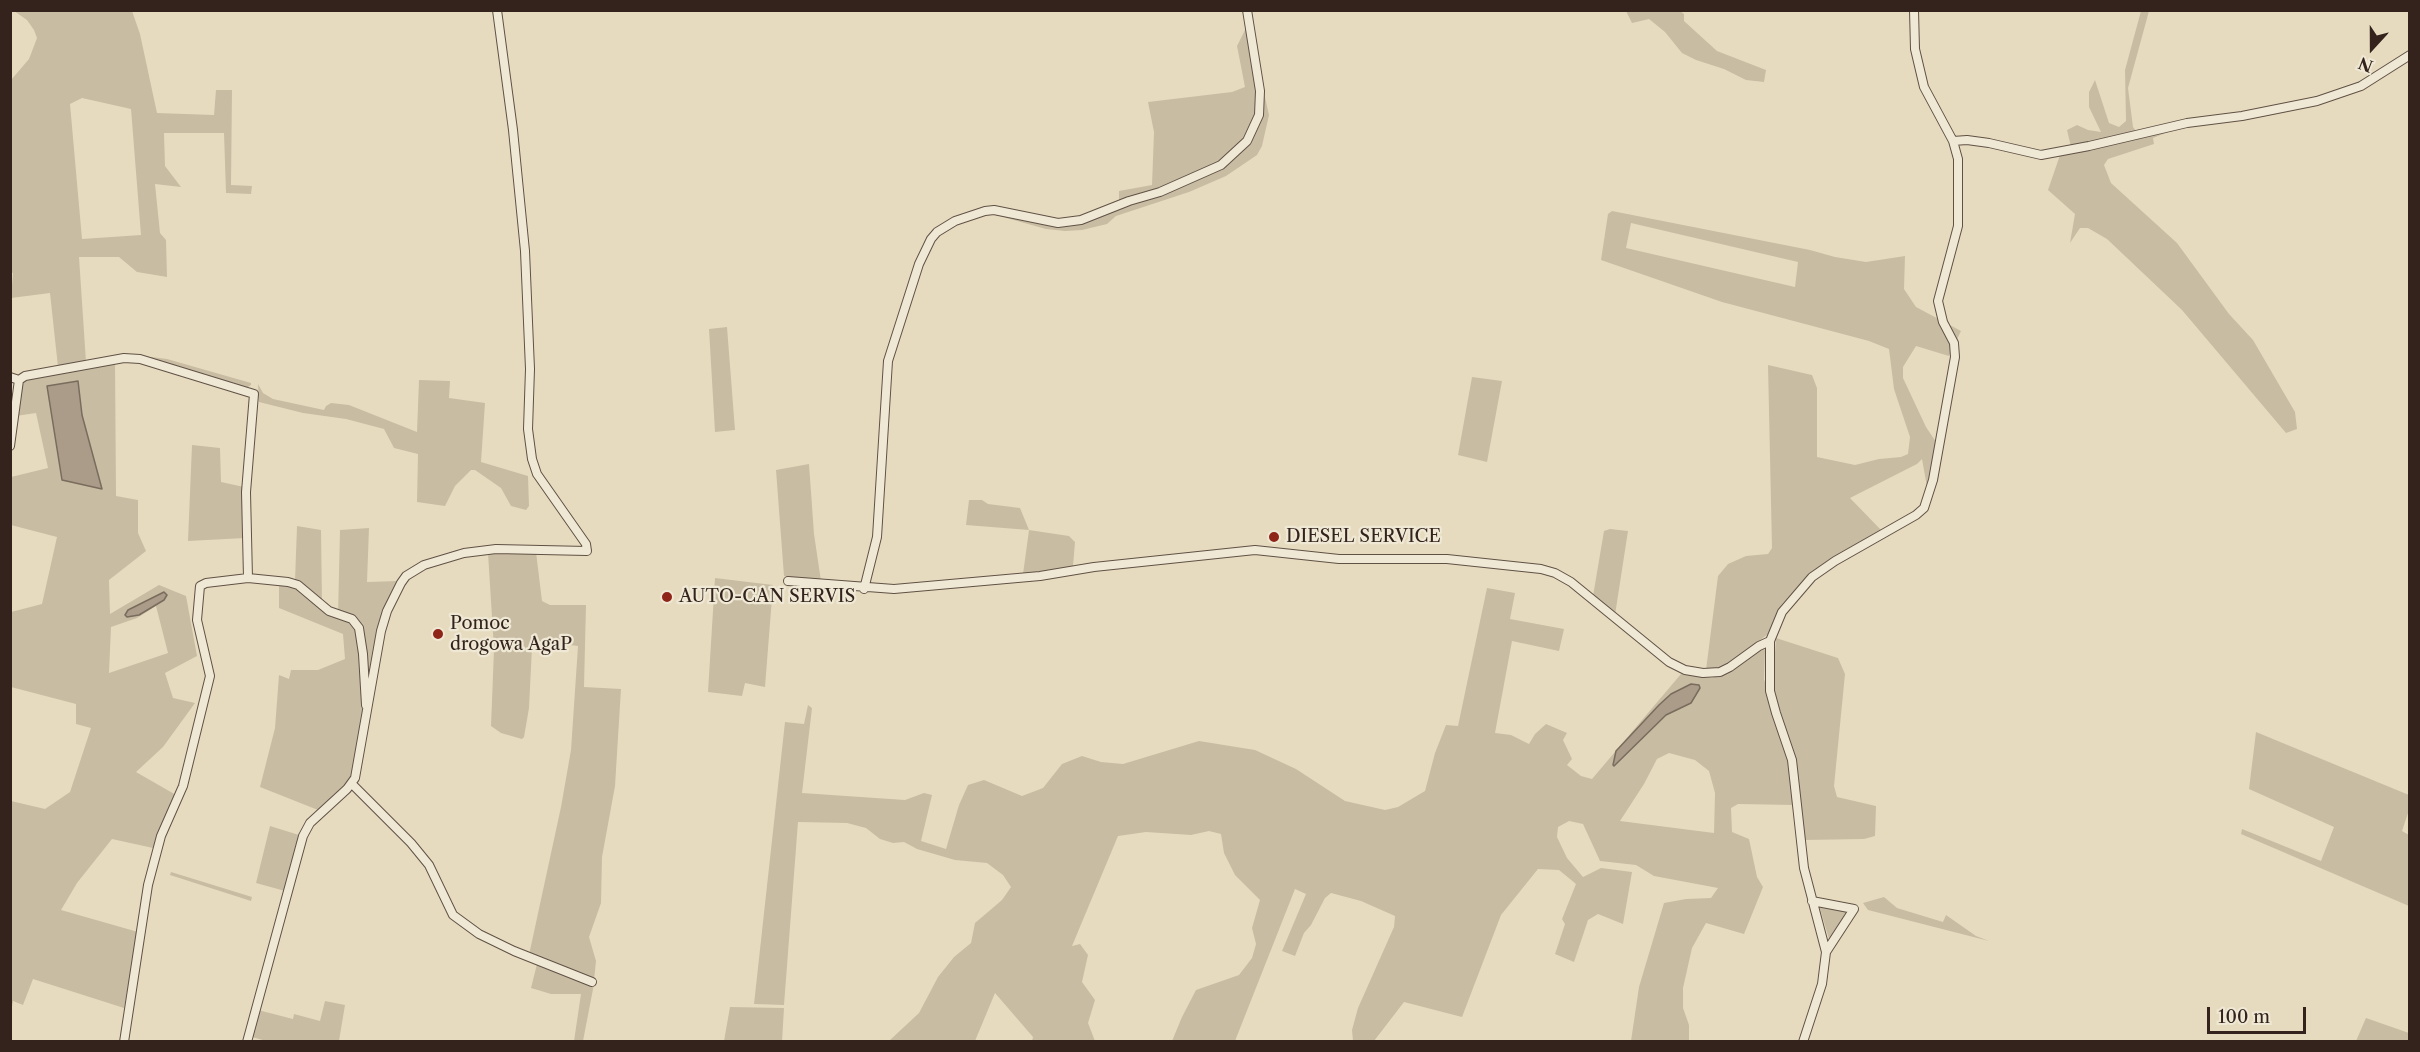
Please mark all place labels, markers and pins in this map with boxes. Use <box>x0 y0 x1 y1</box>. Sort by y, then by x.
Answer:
place label: DIESEL SERVICE <box>1286 526 1441 548</box>
marker: DIESEL SERVICE <box>1267 530 1281 544</box>
place label: AUTO-CAN SERVIS <box>679 586 855 608</box>
marker: AUTO-CAN SERVIS <box>660 590 674 604</box>
place label: Pomoc drogowa AgaP <box>450 613 572 656</box>
marker: Pomoc drogowa AgaP <box>431 627 445 641</box>

